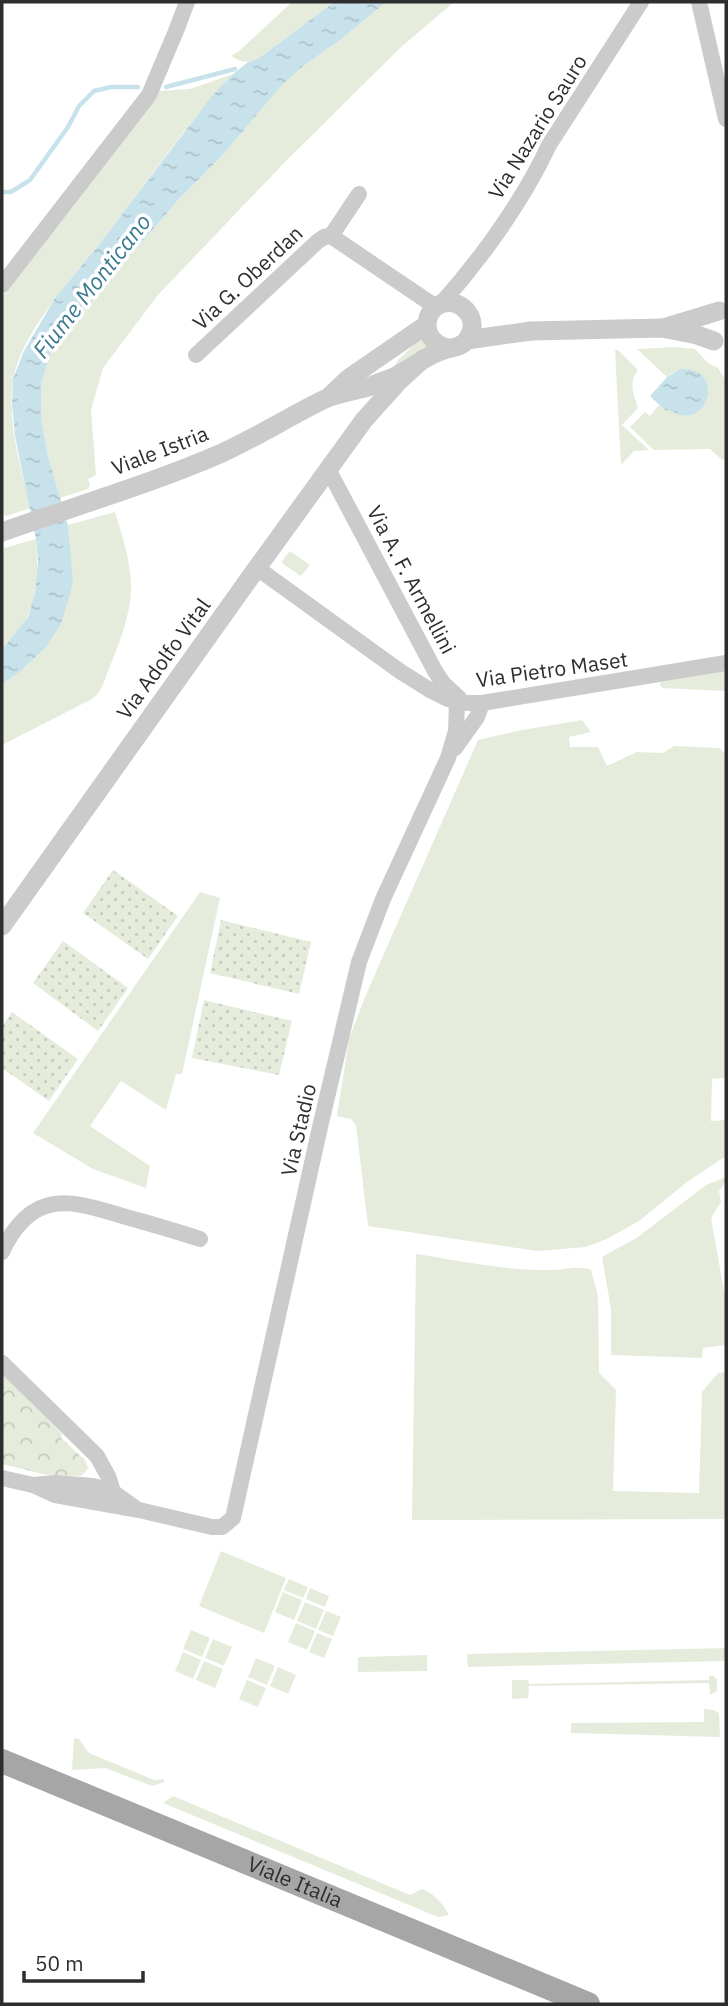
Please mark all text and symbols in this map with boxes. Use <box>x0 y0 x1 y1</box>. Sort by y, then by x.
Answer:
street label: Via Nazario Sauro <box>481 49 593 204</box>
water label: Fiume Monticano <box>25 207 157 364</box>
street label: Via G. Oberdan <box>186 219 308 336</box>
street label: Viale Istria <box>107 419 212 481</box>
street label: Via A. F. Armellini <box>361 500 463 659</box>
street label: Via Adolfo Vital <box>110 592 217 725</box>
street label: Via Pietro Maset <box>474 645 629 694</box>
street label: Via Stadio <box>274 1081 322 1179</box>
street label: Viale Italia <box>243 1849 347 1914</box>
scale bar <box>24 1940 144 1984</box>
text: 50 m <box>35 1949 84 1977</box>

